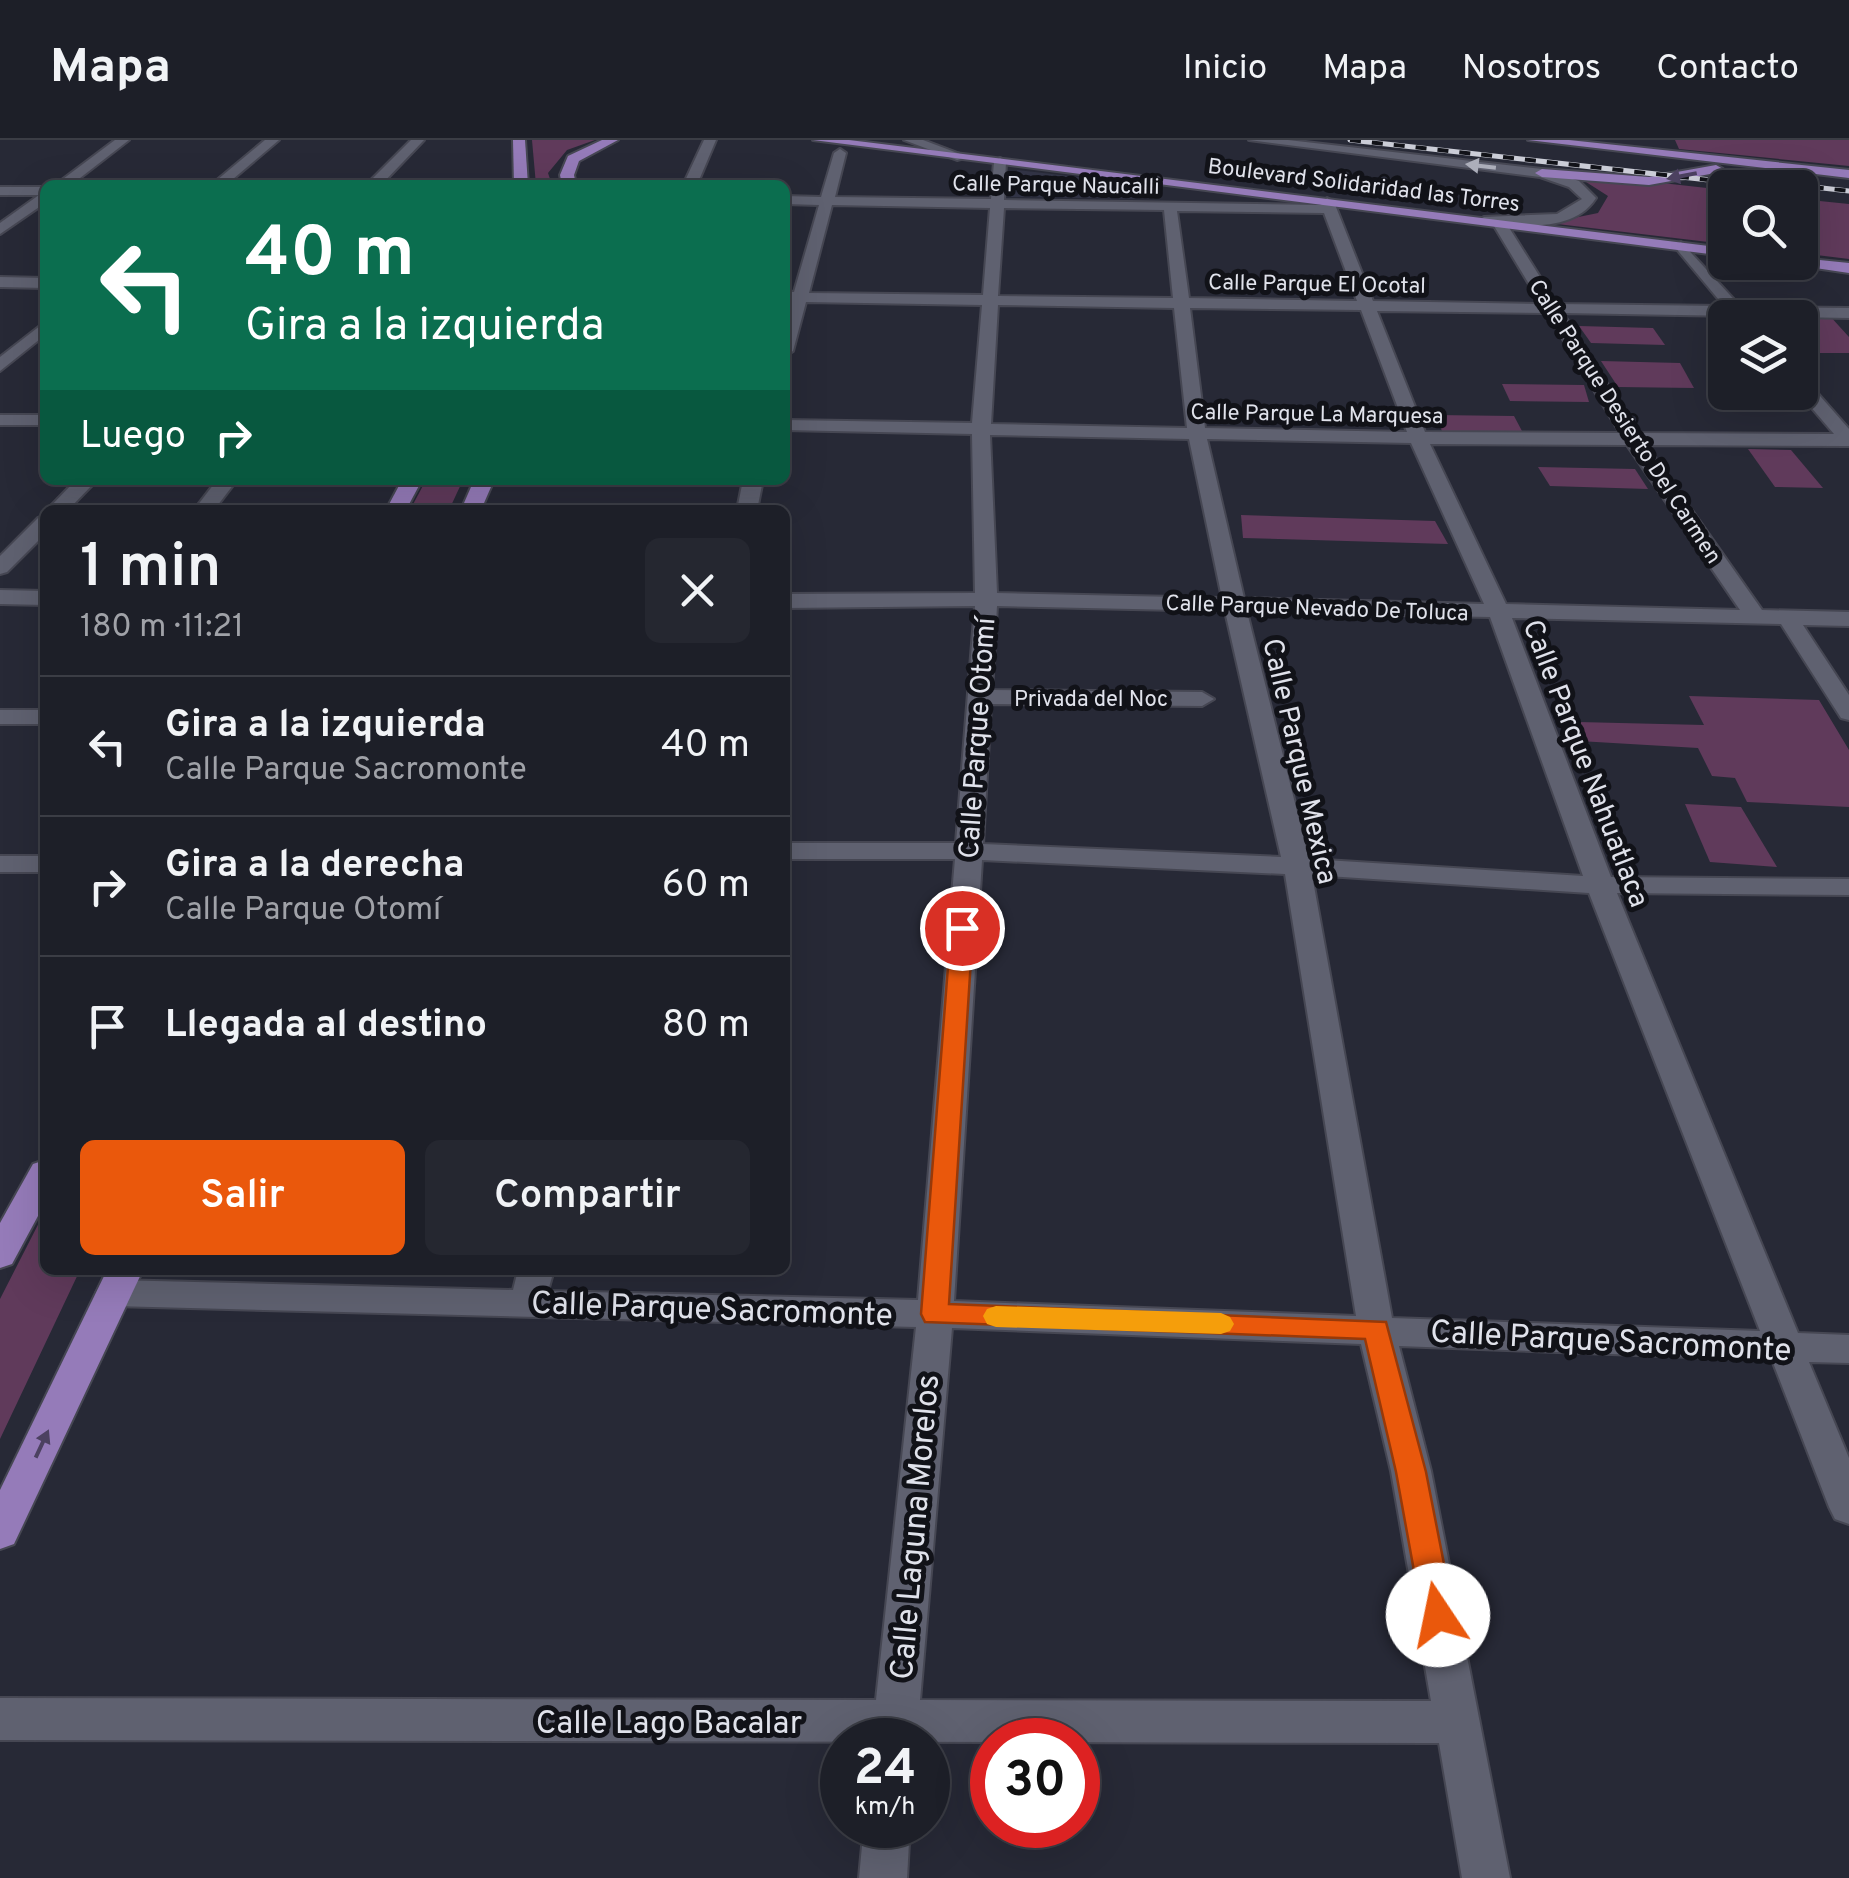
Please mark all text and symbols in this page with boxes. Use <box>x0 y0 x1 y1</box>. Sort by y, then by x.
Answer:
text: Mapa <box>50 39 171 99</box>
text: Inicio <box>1183 47 1267 91</box>
text: Mapa <box>1322 47 1407 91</box>
text: Nosotros <box>1462 47 1601 91</box>
text: Contacto <box>1656 47 1799 91</box>
street label: Boulevard Solidaridad las Torres <box>1206 154 1521 219</box>
one-way arrow <box>1465 158 1496 174</box>
one-way arrow <box>1666 168 1697 184</box>
map controls <box>1708 170 1818 410</box>
button: search <box>1708 170 1818 280</box>
street label: Calle Parque Naucalli <box>952 171 1160 202</box>
text: 40 m <box>245 212 415 301</box>
icon: left <box>80 220 210 350</box>
street label: Calle Parque El Ocotal <box>1208 270 1426 301</box>
street label: Calle Parque Desierto Del Carmen <box>1522 275 1726 570</box>
text: Gira a la izquierda <box>245 299 604 356</box>
button: layers <box>1708 300 1818 410</box>
street label: Calle Parque La Marquesa <box>1190 400 1444 431</box>
icon: right <box>206 410 261 465</box>
text: Luego <box>80 413 186 462</box>
text: 1 min <box>80 532 221 608</box>
button: close <box>645 538 750 643</box>
street label: Calle Parque Nevado De Toluca <box>1165 591 1469 628</box>
text: 180 m · 11:21 <box>80 608 244 648</box>
street label: Calle Parque Otomí <box>953 614 1006 860</box>
street label: Calle Parque Nahuatlaca <box>1513 615 1656 913</box>
street label: Calle Parque Mexica <box>1252 635 1344 888</box>
street label: Privada del Noc <box>1014 687 1168 714</box>
text: Gira a la izquierda <box>165 702 486 751</box>
icon: left <box>80 719 135 774</box>
text: 40 m <box>661 722 750 771</box>
text: Calle Parque Sacromonte <box>165 751 527 791</box>
text: Gira a la derecha <box>165 842 464 891</box>
icon: right <box>80 859 135 914</box>
text: 60 m <box>662 862 750 911</box>
pin <box>920 886 1005 971</box>
text: Calle Parque Otomí <box>165 891 441 931</box>
icon: arrive <box>935 901 990 956</box>
icon: arrive <box>80 999 135 1054</box>
text: Llegada al destino <box>165 1002 487 1051</box>
text: 80 m <box>662 1002 750 1051</box>
button: Salir <box>80 1140 405 1255</box>
button: Compartir <box>425 1140 750 1255</box>
street label: Calle Parque Sacromonte <box>530 1285 893 1337</box>
street label: Calle Parque Sacromonte <box>1429 1314 1793 1372</box>
street label: Calle Laguna Morelos <box>884 1373 950 1682</box>
one-way arrow <box>33 1430 50 1459</box>
position arrow <box>1386 1563 1490 1667</box>
street label: Calle Lago Bacalar <box>536 1705 802 1745</box>
speed limit sign: 30 <box>970 1718 1100 1848</box>
text: 24 <box>854 1739 916 1802</box>
text: km/h <box>855 1792 915 1824</box>

